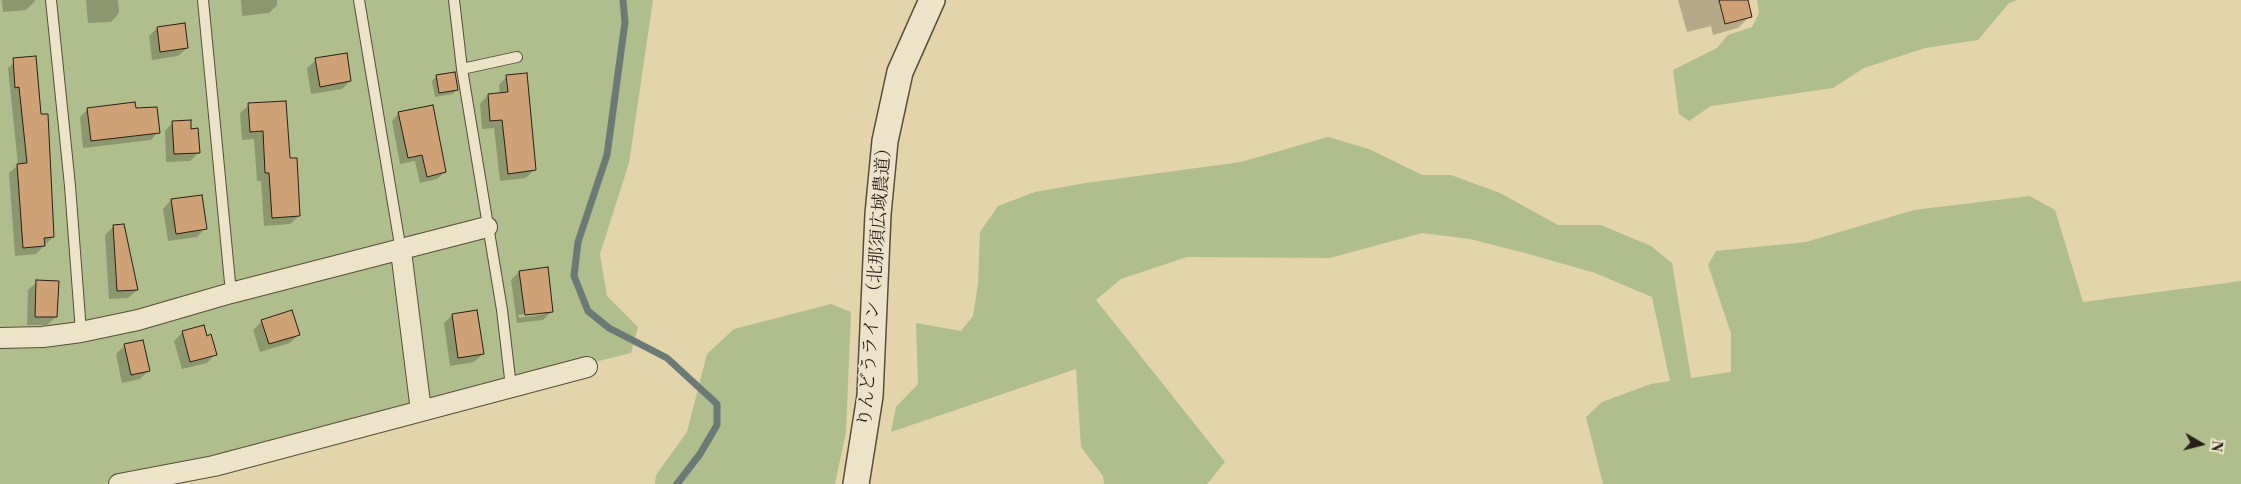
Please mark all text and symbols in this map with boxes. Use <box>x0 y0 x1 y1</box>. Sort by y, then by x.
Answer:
street label: りんどうライン（北那須広域農道） <box>855 139 897 427</box>
north arrow <box>2176 419 2226 469</box>
text: N <box>2206 439 2226 453</box>

